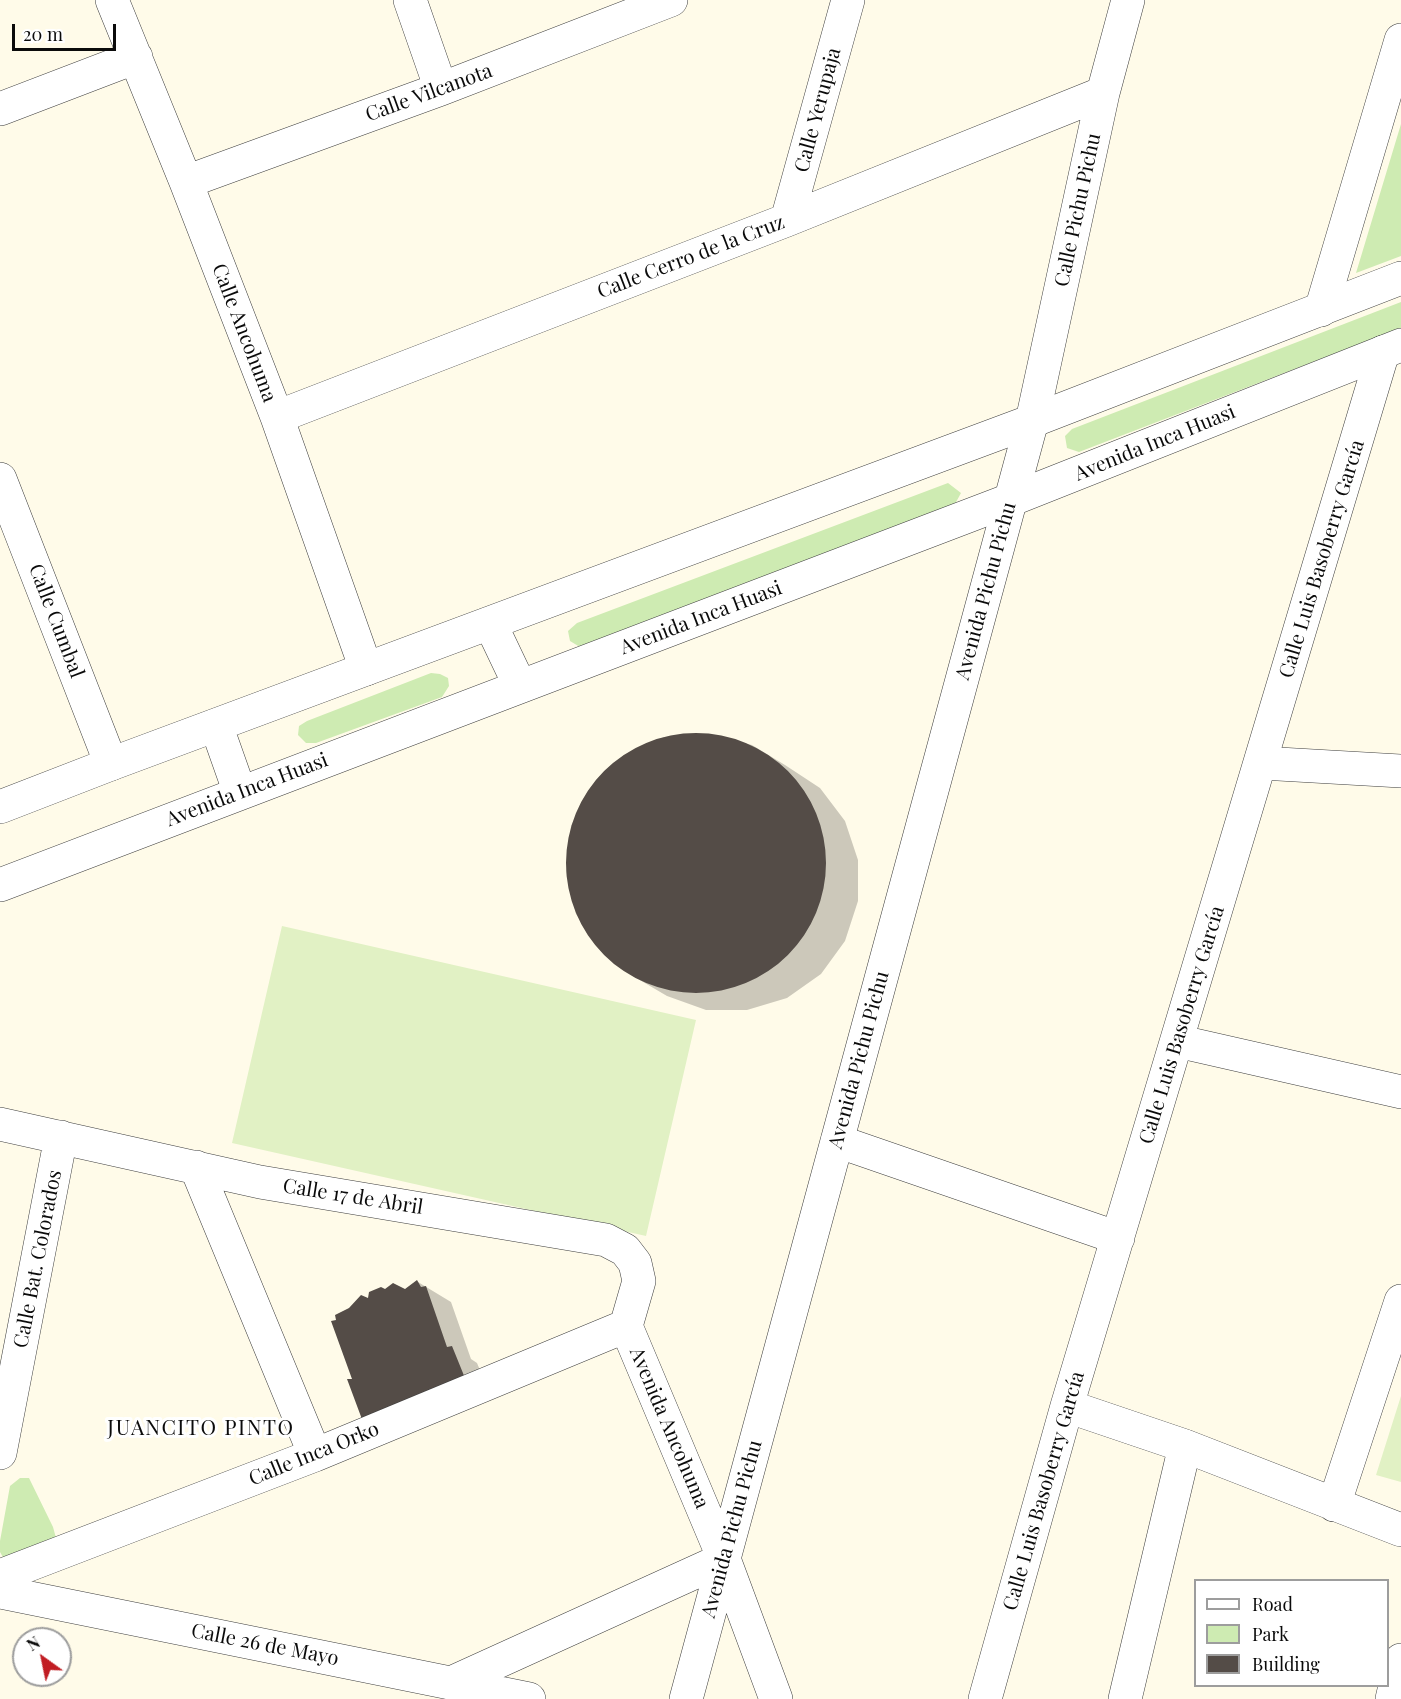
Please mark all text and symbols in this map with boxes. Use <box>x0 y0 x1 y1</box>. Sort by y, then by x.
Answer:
scale bar <box>15 12 118 50</box>
text: 20 m <box>23 22 63 46</box>
street label: Calle Yerupaja <box>790 45 846 175</box>
street label: Calle Vilcanota <box>362 59 496 127</box>
street label: Calle Pichu Pichu <box>1050 131 1106 289</box>
street label: Calle Cerro de la Cruz <box>594 210 788 304</box>
street label: Calle Ancohuma <box>207 260 281 406</box>
street label: Avenida Inca Huasi <box>1071 400 1239 486</box>
street label: Calle Luis Basoberry García <box>1274 437 1370 681</box>
street label: Avenida Pichu Pichu <box>951 500 1021 682</box>
street label: Calle Cumbal <box>23 561 89 681</box>
street label: Avenida Inca Huasi <box>617 576 785 660</box>
street label: Avenida Inca Huasi <box>163 748 331 832</box>
street label: Calle Luis Basoberry García <box>1134 903 1230 1147</box>
street label: Avenida Pichu Pichu <box>824 969 894 1151</box>
street label: Calle Bat. Colorados <box>9 1168 67 1350</box>
street label: Calle 17 de Abril <box>281 1174 425 1220</box>
street label: Avenida Ancohuma <box>624 1344 714 1512</box>
street label: Calle Luis Basoberry García <box>998 1369 1090 1613</box>
district label: JUANCITO PINTO <box>107 1415 295 1441</box>
street label: Calle Inca Orko <box>245 1417 383 1491</box>
street label: Avenida Pichu Pichu <box>697 1438 767 1620</box>
legend <box>1194 1579 1389 1687</box>
text: Road <box>1252 1592 1293 1616</box>
street label: Calle 26 de Mayo <box>189 1619 341 1671</box>
text: Park <box>1252 1622 1289 1646</box>
north arrow <box>12 1627 72 1687</box>
text: N <box>22 1631 44 1655</box>
text: Building <box>1252 1652 1320 1676</box>

